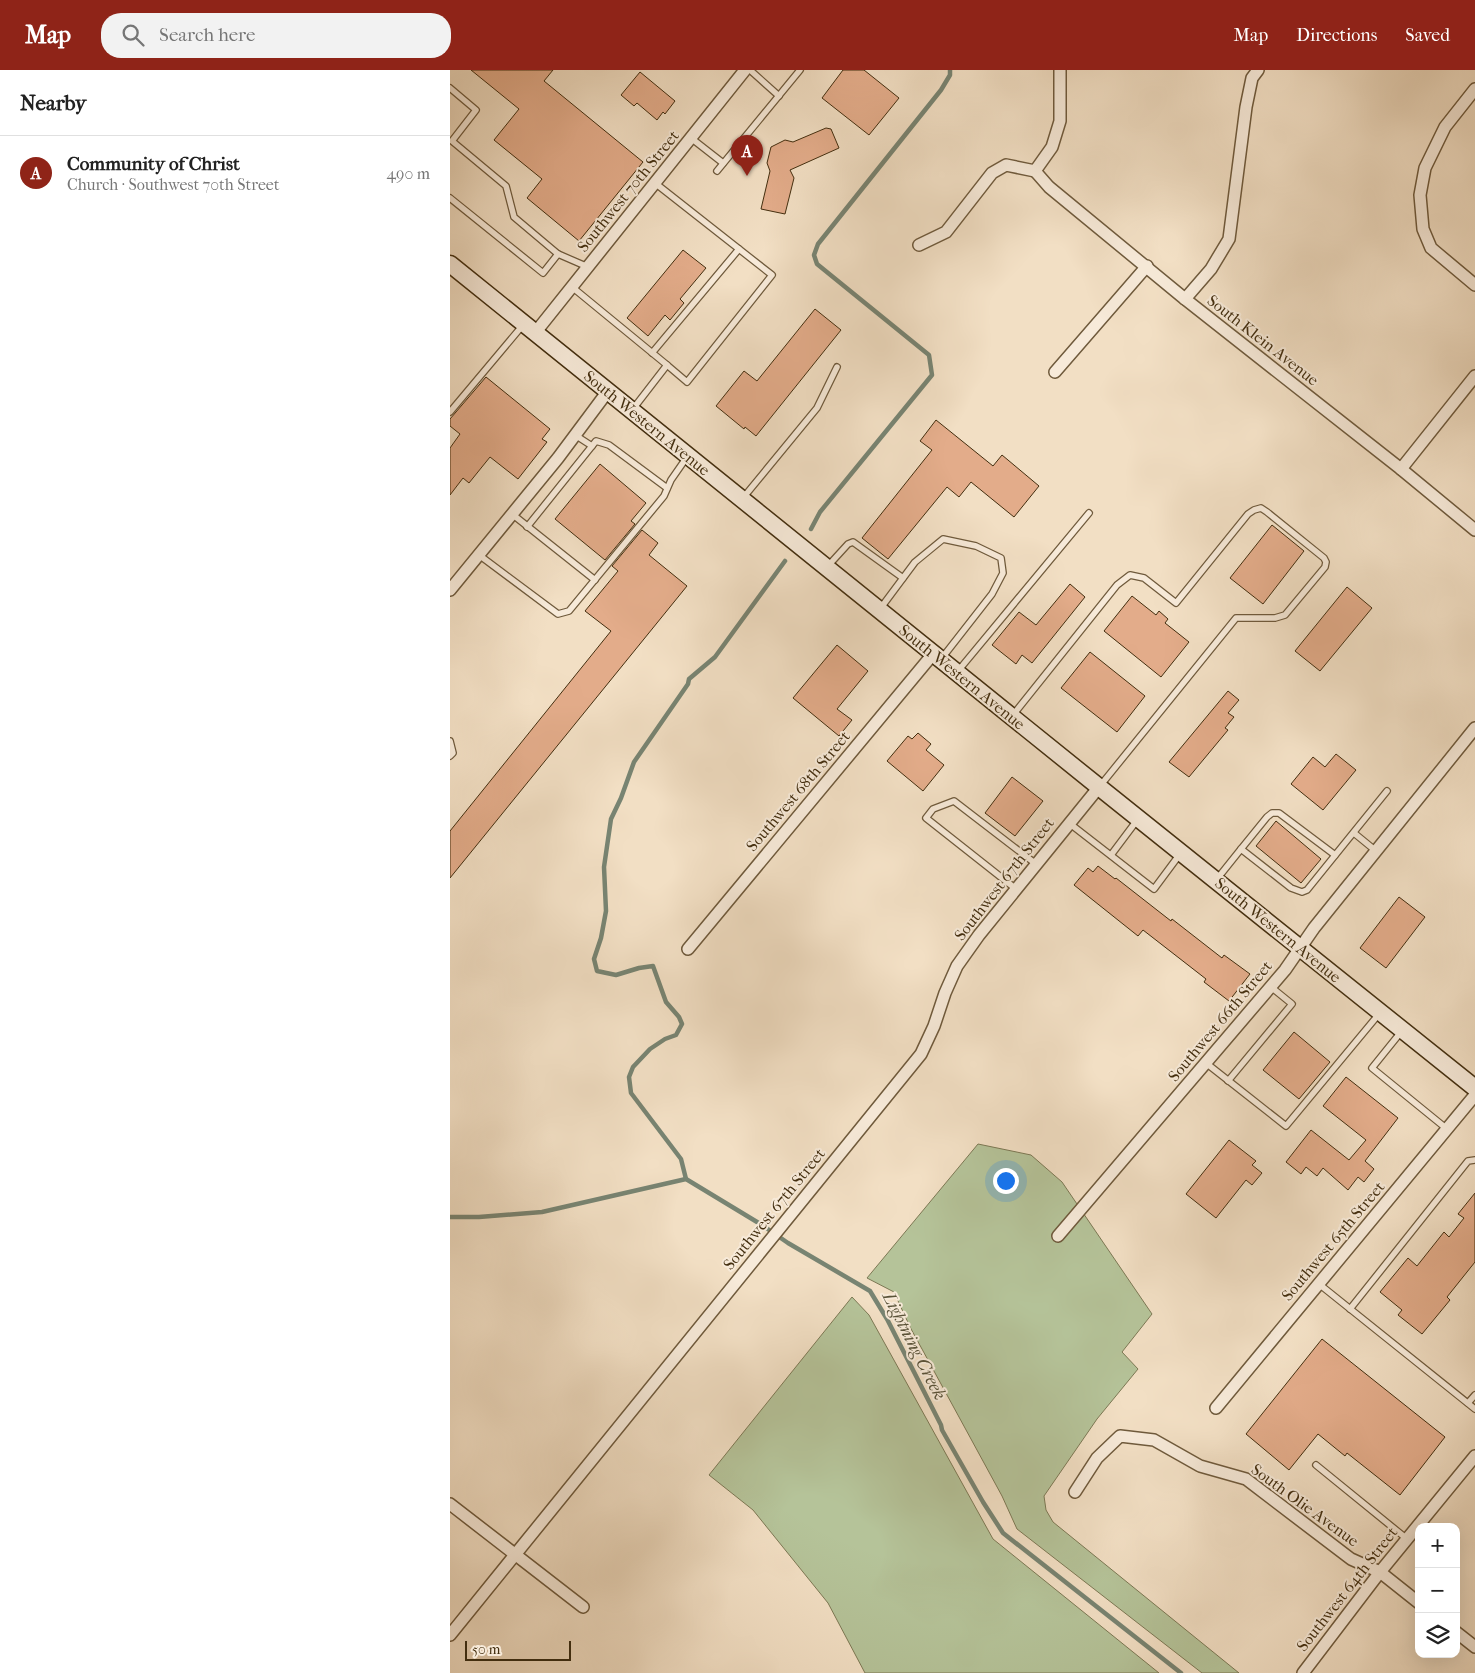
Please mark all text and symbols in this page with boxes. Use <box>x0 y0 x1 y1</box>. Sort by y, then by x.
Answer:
search box <box>101 13 451 58</box>
text: Map <box>25 21 71 49</box>
icon: search <box>119 21 147 49</box>
text: Search here <box>159 24 255 46</box>
text: Map <box>1234 25 1268 46</box>
text: Directions <box>1296 25 1377 46</box>
text: Saved <box>1405 25 1450 46</box>
text: Nearby <box>20 91 86 115</box>
street label: Southwest 70th Street <box>573 126 683 256</box>
pin: A <box>731 135 763 176</box>
text: Community of Christ <box>67 153 240 175</box>
text: A <box>31 164 41 183</box>
text: 490 m <box>387 164 430 183</box>
text: Church · Southwest 70th Street <box>67 175 279 194</box>
street label: South Klein Avenue <box>1203 291 1323 389</box>
street label: South Western Avenue <box>580 366 714 480</box>
street label: South Western Avenue <box>895 620 1029 734</box>
street label: Southwest 68th Street <box>742 727 854 855</box>
street label: Southwest 67th Street <box>950 814 1058 944</box>
street label: South Western Avenue <box>1211 873 1345 987</box>
street label: Southwest 66th Street <box>1164 957 1276 1085</box>
street label: Southwest 67th Street <box>719 1144 829 1274</box>
your location <box>993 1168 1019 1194</box>
street label: Southwest 65th Street <box>1277 1177 1389 1305</box>
water label: Lightning Creek <box>877 1287 950 1403</box>
street label: South Olie Avenue <box>1248 1460 1362 1550</box>
street label: Southwest 64th Street <box>1293 1523 1402 1655</box>
map controls <box>1415 1523 1460 1658</box>
button: + <box>1415 1523 1460 1568</box>
button: − <box>1415 1568 1460 1613</box>
button: layers <box>1415 1613 1460 1658</box>
scale bar <box>465 1638 571 1661</box>
text: 50 m <box>472 1641 500 1658</box>

